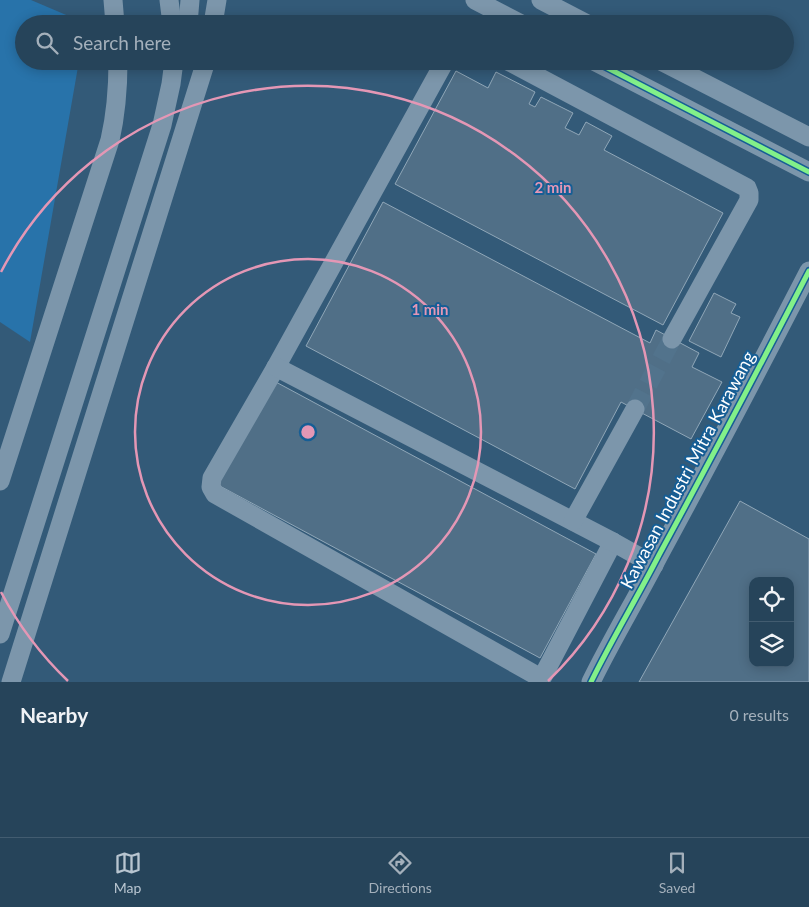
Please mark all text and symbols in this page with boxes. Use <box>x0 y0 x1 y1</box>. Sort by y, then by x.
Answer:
search box <box>15 15 794 70</box>
icon: search <box>33 29 61 57</box>
text: Search here <box>73 31 171 54</box>
text: 2 min <box>534 178 572 196</box>
text: 1 min <box>411 300 449 318</box>
street label: Kawasan Industri Mitra Karawang <box>615 347 759 592</box>
centre of rings <box>299 423 317 441</box>
map controls <box>749 577 794 667</box>
button: locate <box>749 577 794 622</box>
button: layers <box>749 622 794 667</box>
text: Nearby <box>20 702 88 727</box>
text: 0 results <box>729 705 789 724</box>
tab: Map <box>114 849 142 896</box>
tab: Directions <box>369 849 432 896</box>
tab: Saved <box>659 849 695 896</box>

